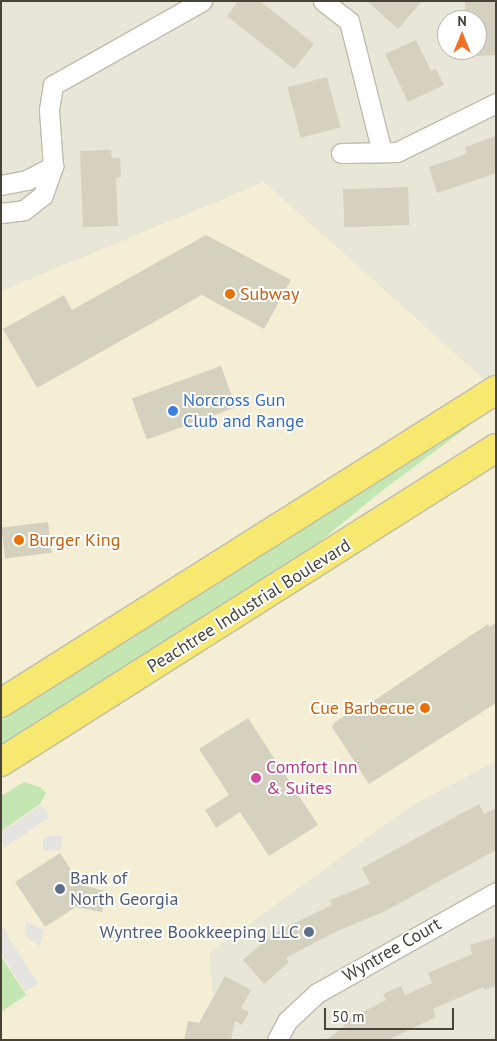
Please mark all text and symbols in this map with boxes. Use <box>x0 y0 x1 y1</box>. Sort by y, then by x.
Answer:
north arrow <box>437 10 487 60</box>
text: N <box>457 12 467 30</box>
place label: Subway <box>240 283 299 305</box>
marker: Subway <box>224 288 236 300</box>
place label: Norcross Gun Club and Range <box>183 390 304 432</box>
marker: Norcross Gun Club and Range <box>167 405 179 417</box>
place label: Burger King <box>29 529 120 551</box>
marker: Burger King <box>13 534 25 546</box>
street label: Peachtree Industrial Boulevard <box>143 534 355 678</box>
place label: Cue Barbecue <box>310 697 415 719</box>
marker: Cue Barbecue <box>419 702 431 714</box>
place label: Comfort Inn & Suites <box>266 757 358 800</box>
marker: Comfort Inn & Suites <box>250 772 262 784</box>
place label: Bank of North Georgia <box>70 868 178 911</box>
marker: Bank of North Georgia <box>54 883 66 895</box>
street label: Wyntree Court <box>339 913 445 987</box>
place label: Wyntree Bookkeeping LLC <box>100 921 299 943</box>
marker: Wyntree Bookkeeping LLC <box>303 926 315 938</box>
scale bar <box>327 998 457 1030</box>
text: 50 m <box>332 1007 365 1026</box>

